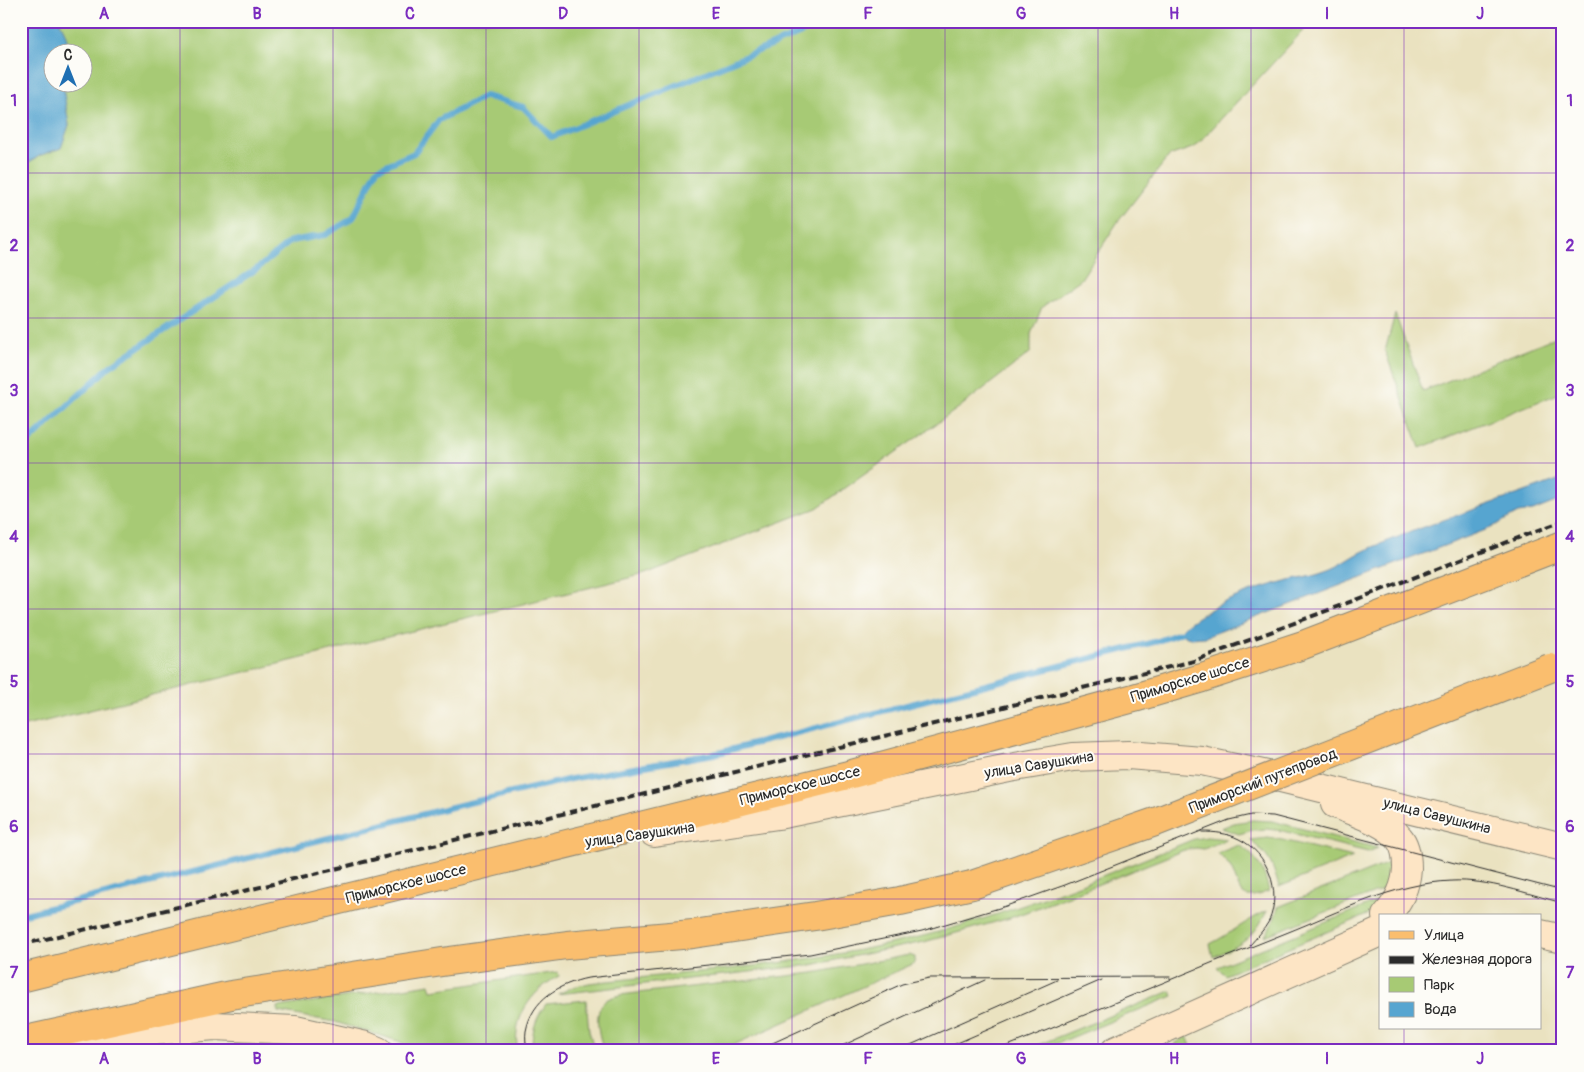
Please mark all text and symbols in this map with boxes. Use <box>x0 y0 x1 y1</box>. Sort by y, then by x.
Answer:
text: A <box>99 4 110 24</box>
text: B <box>252 4 262 24</box>
text: C <box>405 4 415 24</box>
text: D <box>558 4 568 24</box>
text: E <box>712 4 721 24</box>
text: F <box>863 4 873 24</box>
text: G <box>1016 4 1027 24</box>
text: H <box>1169 4 1179 24</box>
text: I <box>1325 4 1329 24</box>
text: J <box>1476 4 1484 24</box>
north arrow <box>42 42 92 92</box>
text: С <box>64 47 73 64</box>
text: 1 <box>11 91 17 111</box>
text: 1 <box>1567 91 1573 111</box>
text: 2 <box>10 236 19 256</box>
text: 2 <box>1566 236 1575 256</box>
text: 3 <box>10 381 19 401</box>
text: 3 <box>1566 381 1575 401</box>
text: 4 <box>9 527 19 547</box>
text: 4 <box>1565 527 1575 547</box>
street label: Приморское шоссе <box>1128 653 1252 707</box>
text: 5 <box>10 672 19 692</box>
text: 5 <box>1566 672 1575 692</box>
street label: Приморский путепровод <box>1187 744 1339 818</box>
street label: улица Савушкина <box>982 747 1095 783</box>
street label: Приморское шоссе <box>738 762 863 810</box>
street label: улица Савушкина <box>1380 793 1493 839</box>
text: 6 <box>9 817 19 837</box>
text: 6 <box>1565 817 1575 837</box>
street label: улица Савушкина <box>583 818 696 852</box>
street label: Приморское шоссе <box>344 860 469 908</box>
legend <box>1379 914 1542 1030</box>
text: Улица <box>1424 926 1464 945</box>
text: Железная дорога <box>1422 950 1532 969</box>
text: 7 <box>10 963 19 983</box>
text: 7 <box>1566 963 1575 983</box>
text: Парк <box>1424 976 1455 995</box>
text: Вода <box>1424 1000 1457 1019</box>
text: A <box>99 1049 110 1069</box>
text: B <box>252 1049 262 1069</box>
text: C <box>405 1049 415 1069</box>
text: D <box>558 1049 568 1069</box>
text: E <box>712 1049 721 1069</box>
text: F <box>863 1049 873 1069</box>
text: G <box>1016 1049 1027 1069</box>
text: H <box>1169 1049 1179 1069</box>
text: I <box>1325 1049 1329 1069</box>
text: J <box>1476 1049 1484 1069</box>

